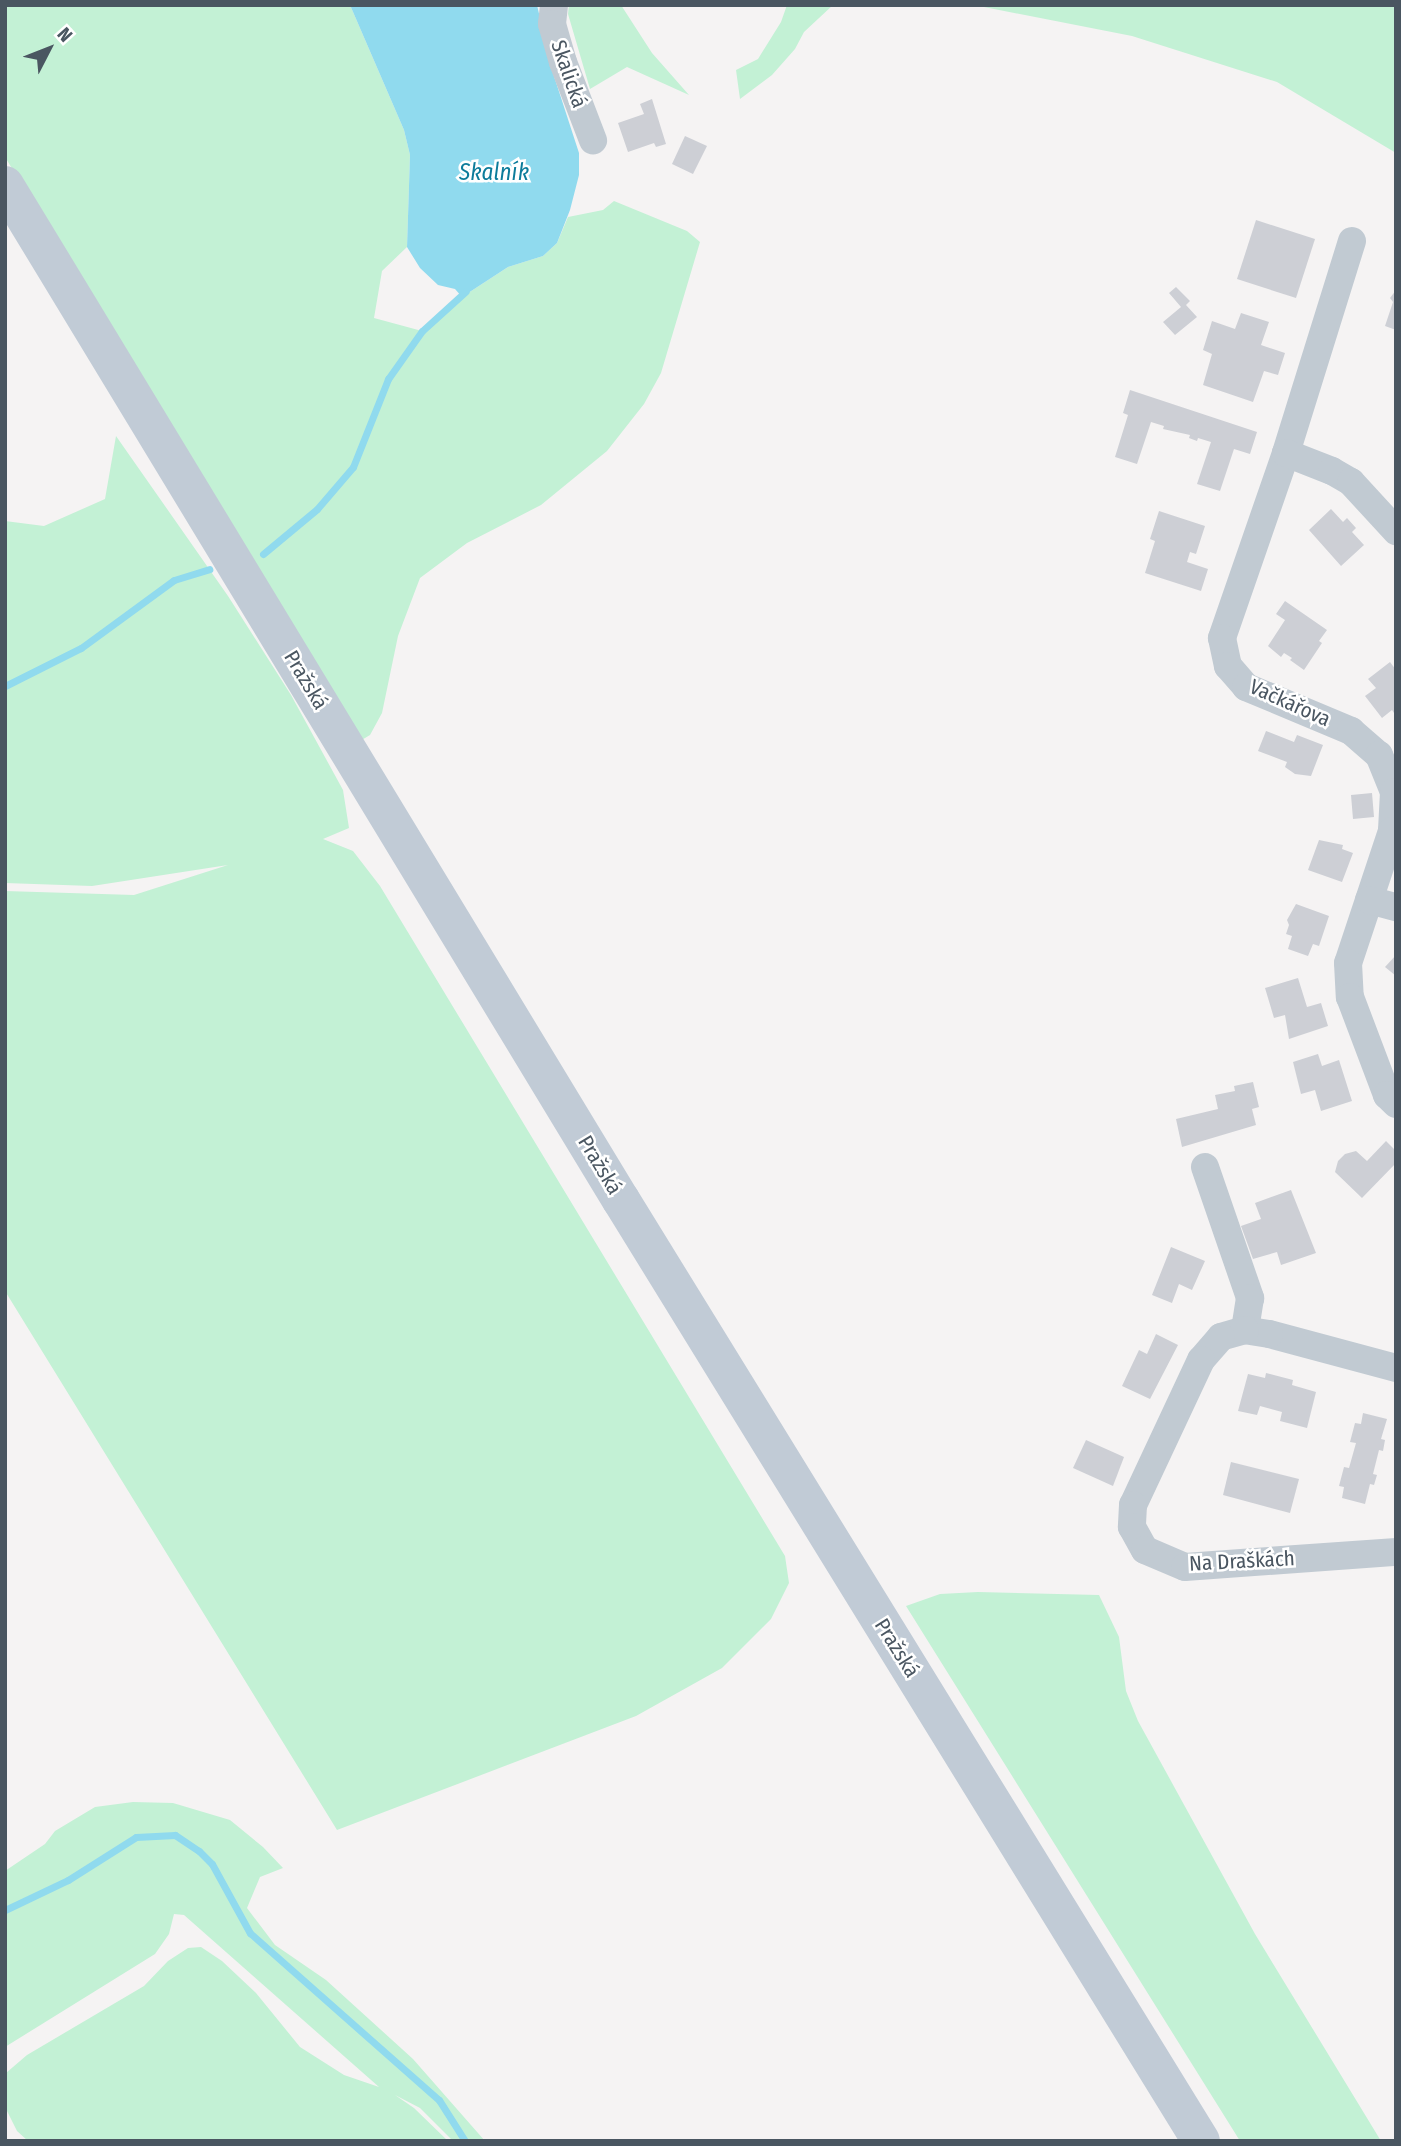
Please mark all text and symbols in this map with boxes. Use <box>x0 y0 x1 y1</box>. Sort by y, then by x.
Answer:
north arrow <box>14 14 84 84</box>
text: N <box>53 23 77 47</box>
street label: Skalická <box>546 37 592 111</box>
water label: Skalník <box>459 158 529 186</box>
street label: Pražská <box>279 646 333 714</box>
street label: Vačkářova <box>1246 674 1334 732</box>
street label: Pražská <box>573 1131 627 1199</box>
street label: Na Draškách <box>1189 1546 1295 1576</box>
street label: Pražská <box>869 1614 925 1682</box>

